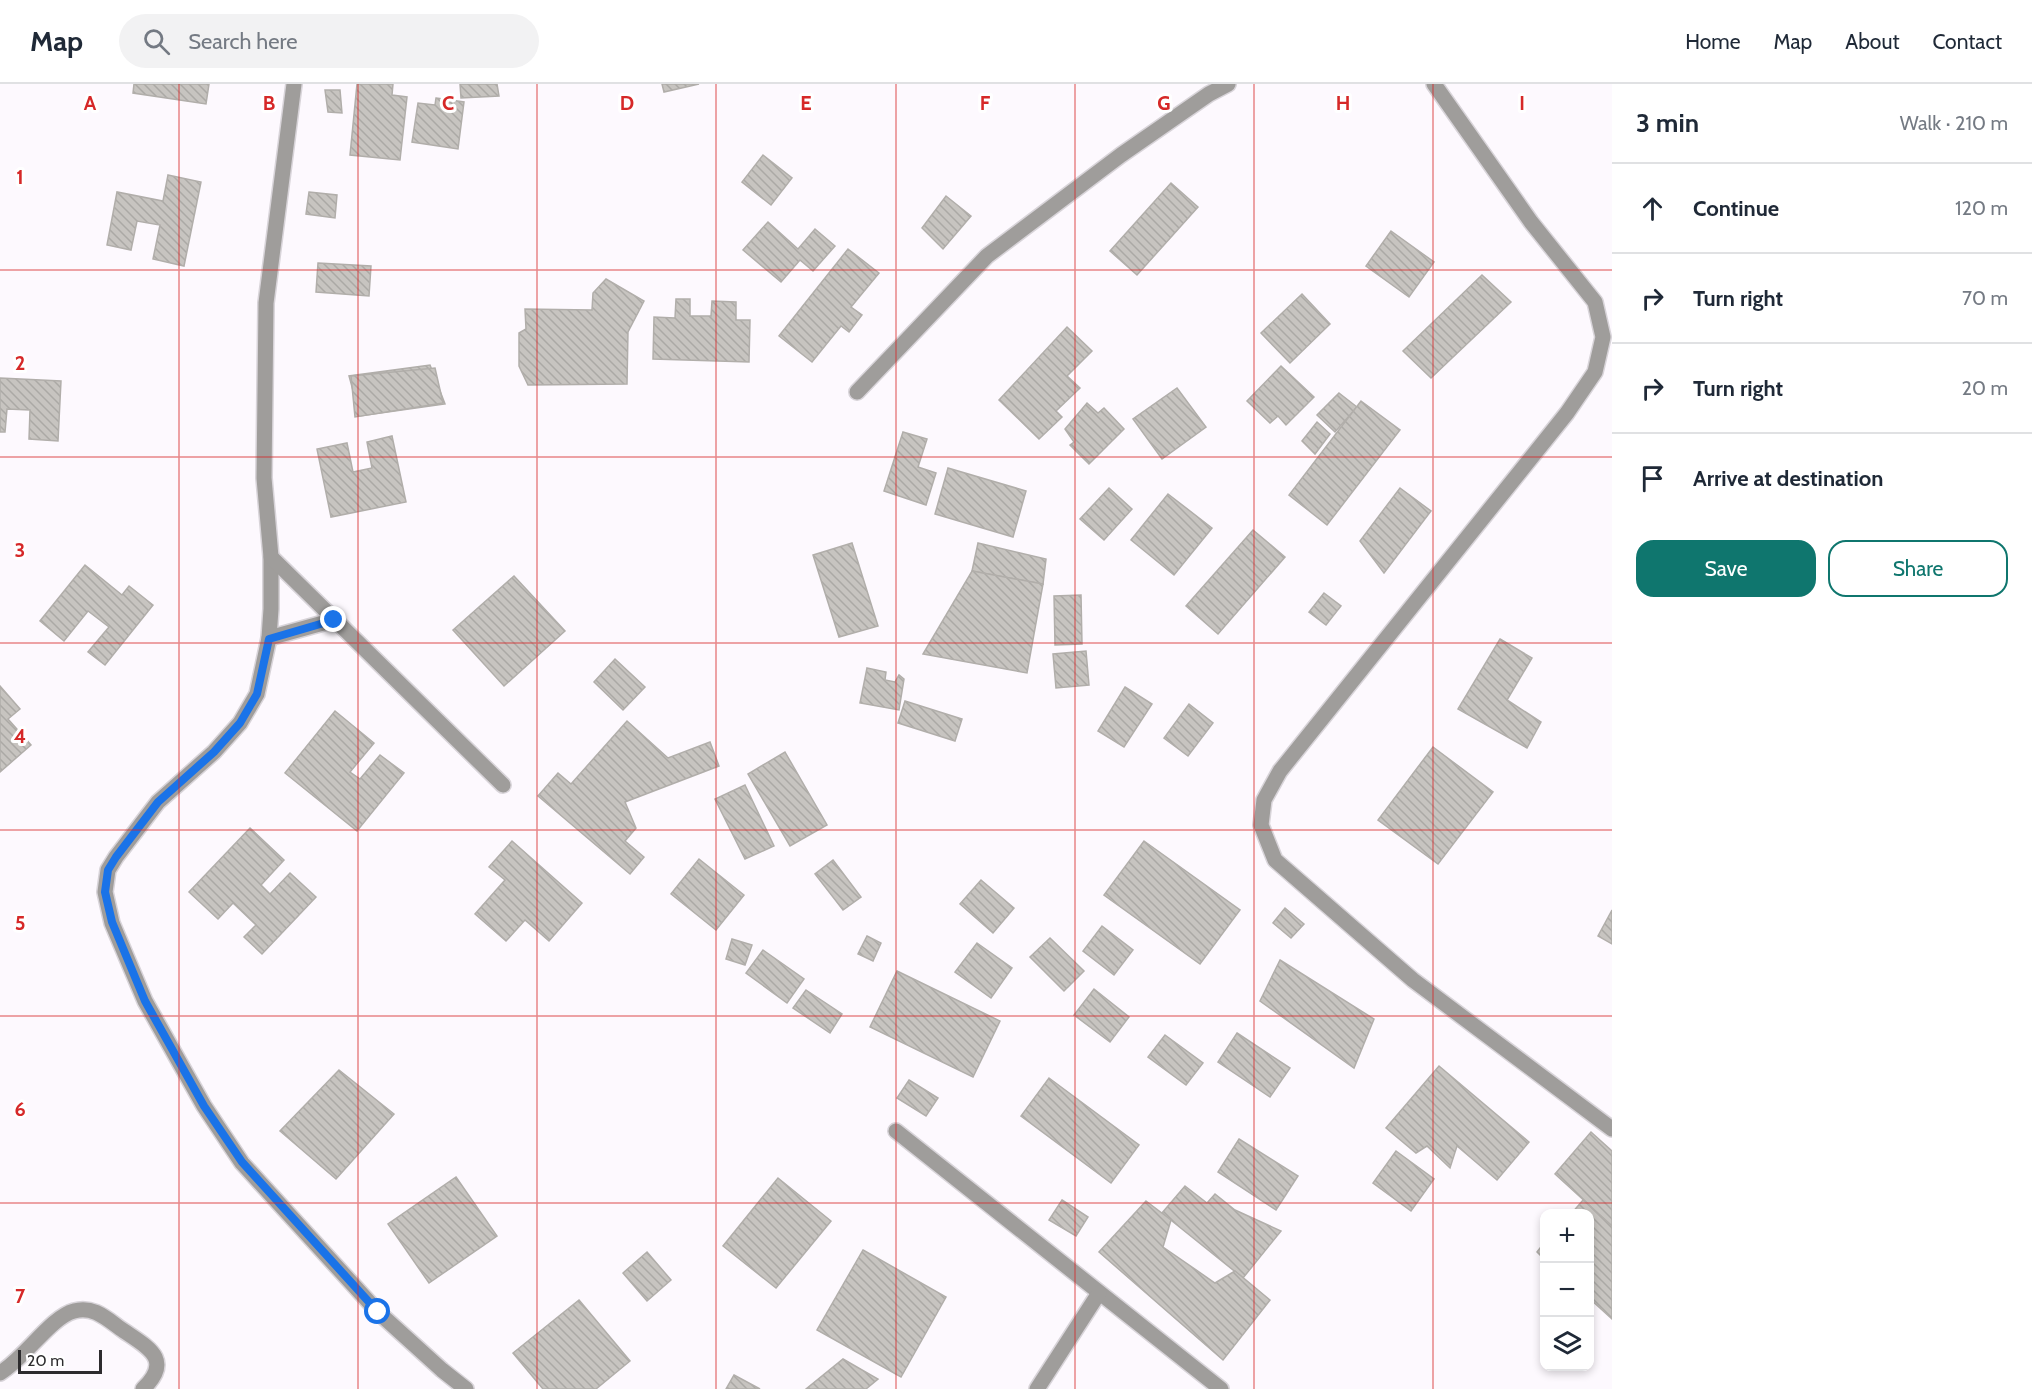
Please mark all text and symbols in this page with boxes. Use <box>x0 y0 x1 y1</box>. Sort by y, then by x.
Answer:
search box <box>119 14 539 68</box>
text: Map <box>30 24 83 58</box>
icon: search <box>140 25 173 58</box>
text: Search here <box>188 28 297 55</box>
text: Home <box>1685 29 1741 54</box>
text: Map <box>1774 29 1812 54</box>
text: About <box>1845 29 1899 54</box>
text: Contact <box>1932 29 2002 54</box>
text: A <box>84 91 97 115</box>
text: B <box>263 91 275 115</box>
text: C <box>442 91 454 115</box>
text: D <box>620 91 634 115</box>
text: E <box>800 91 812 115</box>
text: F <box>980 91 991 115</box>
text: G <box>1157 91 1171 115</box>
text: H <box>1336 91 1350 115</box>
text: I <box>1519 91 1525 115</box>
text: 3 min <box>1636 107 1699 139</box>
text: Walk · 210 m <box>1900 111 2008 135</box>
text: 1 <box>16 165 24 189</box>
icon: ahead <box>1636 192 1669 225</box>
text: Continue <box>1693 195 1779 222</box>
text: 120 m <box>1955 196 2008 220</box>
icon: right <box>1636 282 1669 315</box>
text: Turn right <box>1693 285 1783 312</box>
text: 70 m <box>1962 286 2008 310</box>
text: 2 <box>15 351 25 375</box>
icon: right <box>1636 372 1669 405</box>
text: Turn right <box>1693 375 1783 402</box>
text: 20 m <box>1962 376 2008 400</box>
icon: arrive <box>1636 462 1669 495</box>
text: Arrive at destination <box>1693 465 1883 492</box>
text: 3 <box>15 538 25 562</box>
button: Save <box>1636 540 1816 597</box>
button: Share <box>1828 540 2008 597</box>
route end <box>320 606 346 632</box>
text: 4 <box>14 724 26 748</box>
text: 5 <box>15 911 25 935</box>
text: 6 <box>14 1097 26 1121</box>
map controls <box>1540 1209 1594 1371</box>
button: + <box>1540 1209 1594 1263</box>
button: − <box>1540 1263 1594 1317</box>
text: 7 <box>15 1284 26 1308</box>
route start <box>364 1298 390 1324</box>
button: layers <box>1540 1317 1594 1371</box>
scale bar <box>18 1347 102 1374</box>
text: 20 m <box>27 1351 64 1370</box>

